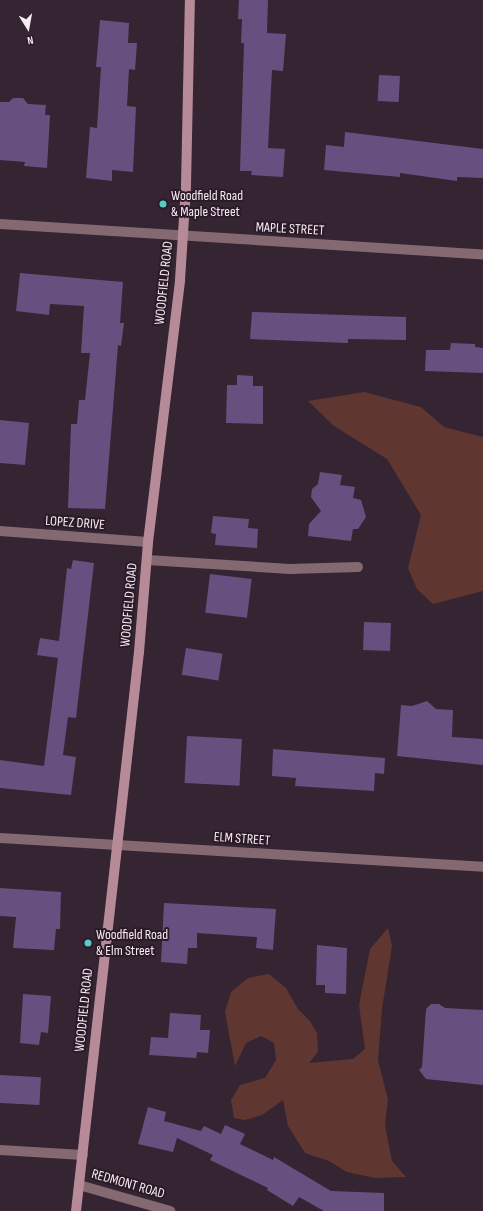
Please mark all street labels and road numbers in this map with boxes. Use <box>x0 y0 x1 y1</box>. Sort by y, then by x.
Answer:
street label: MAPLE STREET <box>255 219 325 239</box>
street label: WOODFIELD ROAD <box>151 240 177 326</box>
street label: LOPEZ DRIVE <box>45 513 105 533</box>
street label: WOODFIELD ROAD <box>117 562 141 648</box>
street label: ELM STREET <box>213 829 271 849</box>
street label: WOODFIELD ROAD <box>71 967 97 1053</box>
street label: REDMONT ROAD <box>89 1166 167 1202</box>

